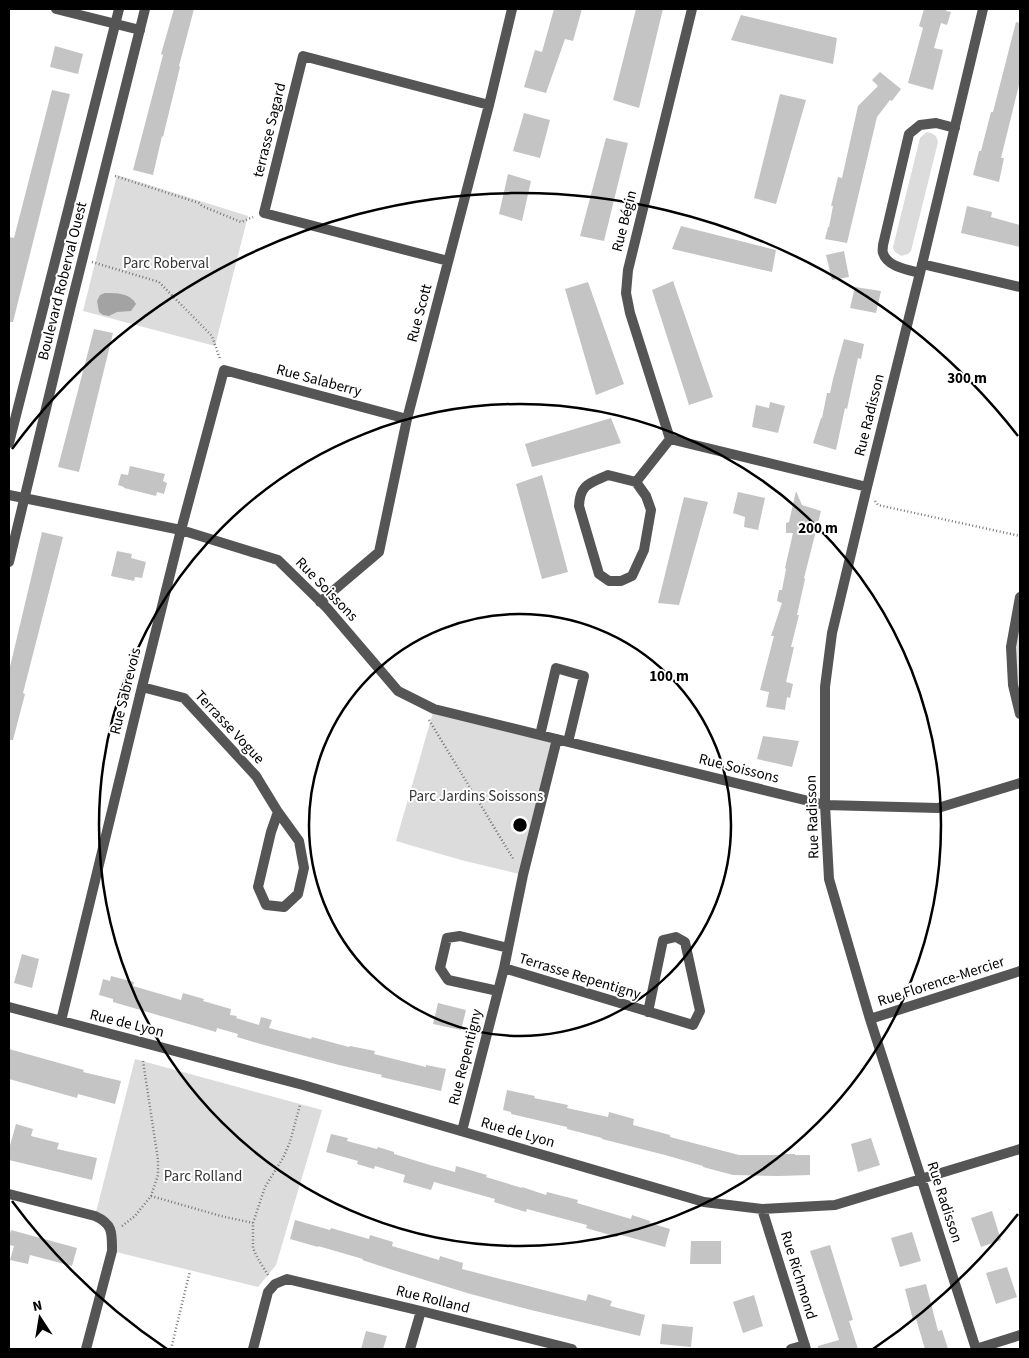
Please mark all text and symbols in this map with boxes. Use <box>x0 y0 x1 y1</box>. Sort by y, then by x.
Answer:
street label: terrasse Sagard <box>248 81 291 180</box>
street label: Rue Bégin <box>607 188 642 254</box>
street label: Boulevard Roberval Ouest <box>33 200 92 363</box>
park label: Parc Roberval <box>123 253 209 274</box>
street label: Rue Scott <box>402 282 437 345</box>
street label: Rue Salaberry <box>274 359 364 402</box>
text: 300 m <box>947 368 987 389</box>
street label: Rue Radisson <box>849 372 890 458</box>
text: 200 m <box>798 518 838 539</box>
street label: Rue Soissons <box>291 553 363 626</box>
street label: Rue Sabrevois <box>105 646 146 737</box>
text: 100 m <box>649 666 689 687</box>
street label: Terrasse Vogue <box>190 686 269 769</box>
street label: Rue Soissons <box>696 748 781 789</box>
street label: Rue Radisson <box>801 775 824 859</box>
park label: Parc Jardins Soissons <box>409 786 543 807</box>
centre of rings <box>511 816 529 834</box>
street label: Terrasse Repentigny <box>516 948 643 1005</box>
street label: Rue Florence-Mercier <box>875 951 1008 1012</box>
street label: Rue de Lyon <box>87 1004 166 1043</box>
street label: Rue Repentigny <box>443 1007 488 1107</box>
street label: Rue de Lyon <box>478 1112 557 1153</box>
street label: Rue Radisson <box>922 1159 968 1245</box>
park label: Parc Rolland <box>164 1166 242 1187</box>
street label: Rue Richmond <box>775 1228 822 1322</box>
street label: Rue Rolland <box>394 1280 472 1319</box>
north arrow <box>15 1293 65 1343</box>
text: N <box>31 1296 44 1317</box>

